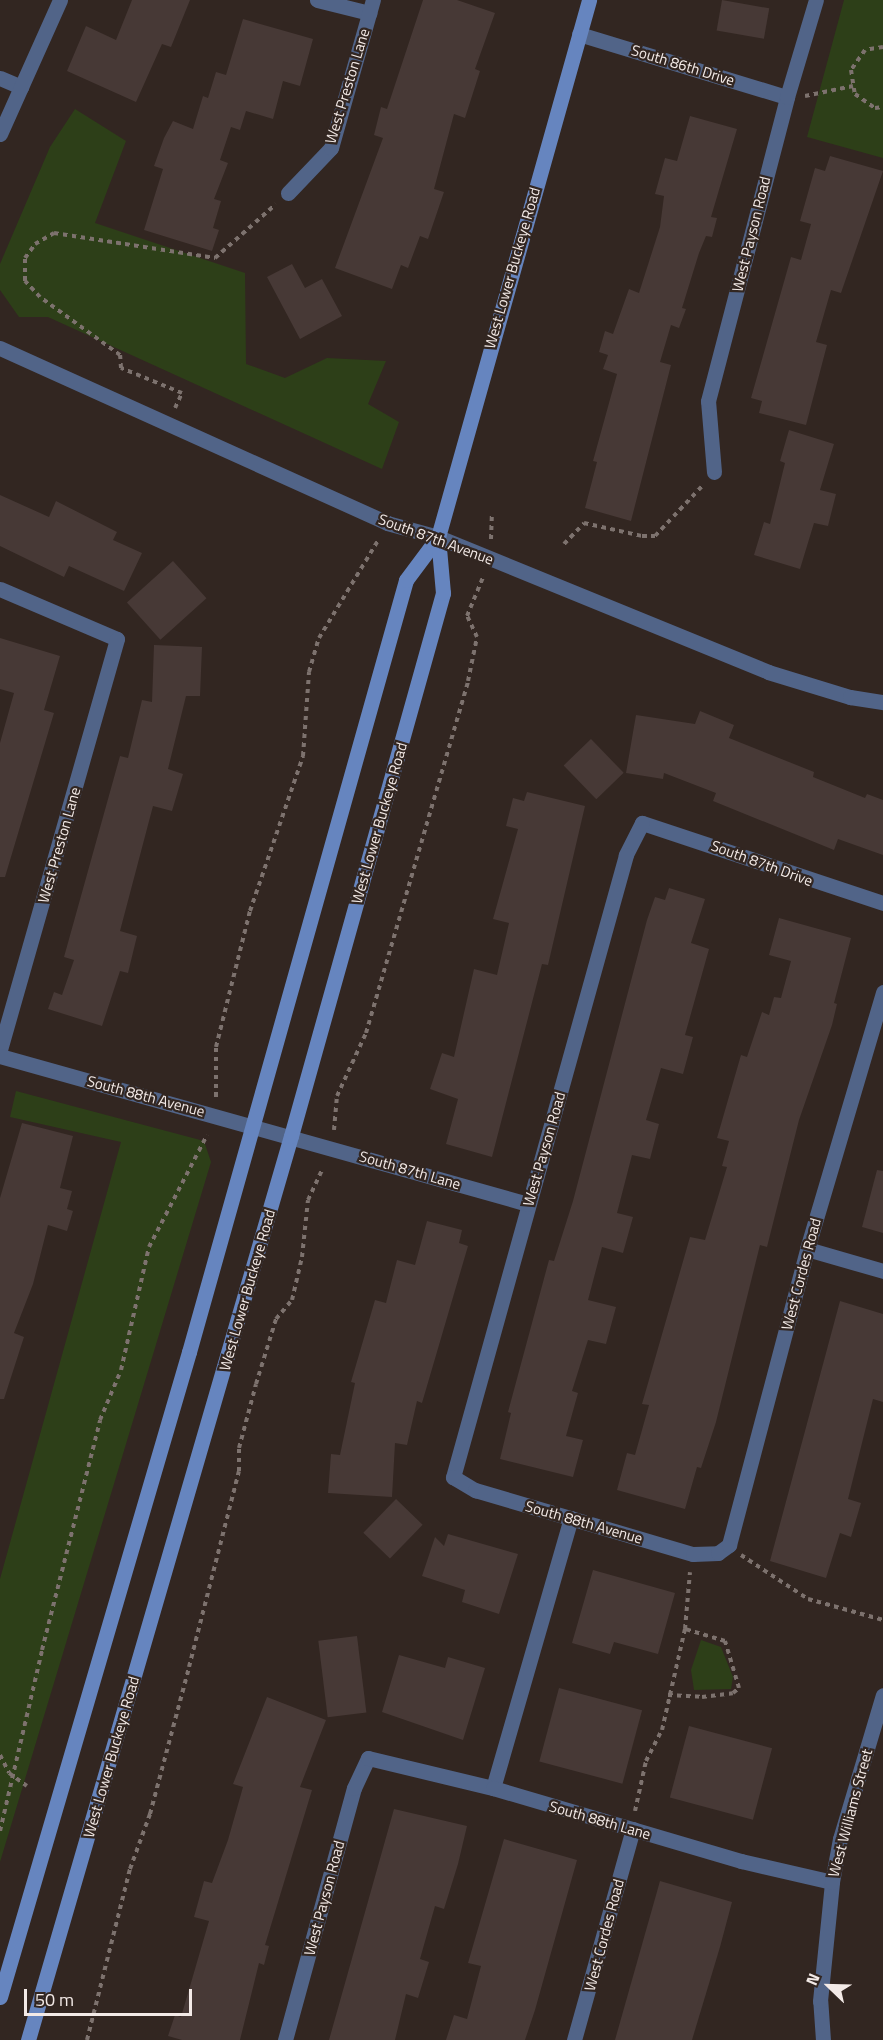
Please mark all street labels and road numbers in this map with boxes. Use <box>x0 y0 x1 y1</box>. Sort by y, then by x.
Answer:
street label: West Preston Lane <box>321 26 373 146</box>
street label: South 86th Drive <box>629 41 737 89</box>
street label: West Payson Road <box>728 174 774 294</box>
street label: West Lower Buckeye Road <box>480 185 544 351</box>
street label: South 87th Avenue <box>376 510 496 568</box>
street label: West Lower Buckeye Road <box>347 740 411 906</box>
street label: West Preston Lane <box>34 785 84 905</box>
street label: South 87th Drive <box>709 836 815 890</box>
street label: South 88th Avenue <box>85 1072 207 1120</box>
street label: West Payson Road <box>519 1090 569 1208</box>
street label: South 87th Lane <box>357 1147 463 1193</box>
street label: West Lower Buckeye Road <box>215 1207 279 1373</box>
street label: West Cordes Road <box>777 1216 825 1332</box>
street label: South 88th Avenue <box>523 1497 645 1547</box>
street label: West Lower Buckeye Road <box>79 1674 143 1840</box>
street label: West Williams Street <box>824 1747 876 1879</box>
street label: South 88th Lane <box>547 1797 653 1843</box>
street label: West Payson Road <box>300 1839 348 1957</box>
street label: West Cordes Road <box>580 1877 628 1993</box>

